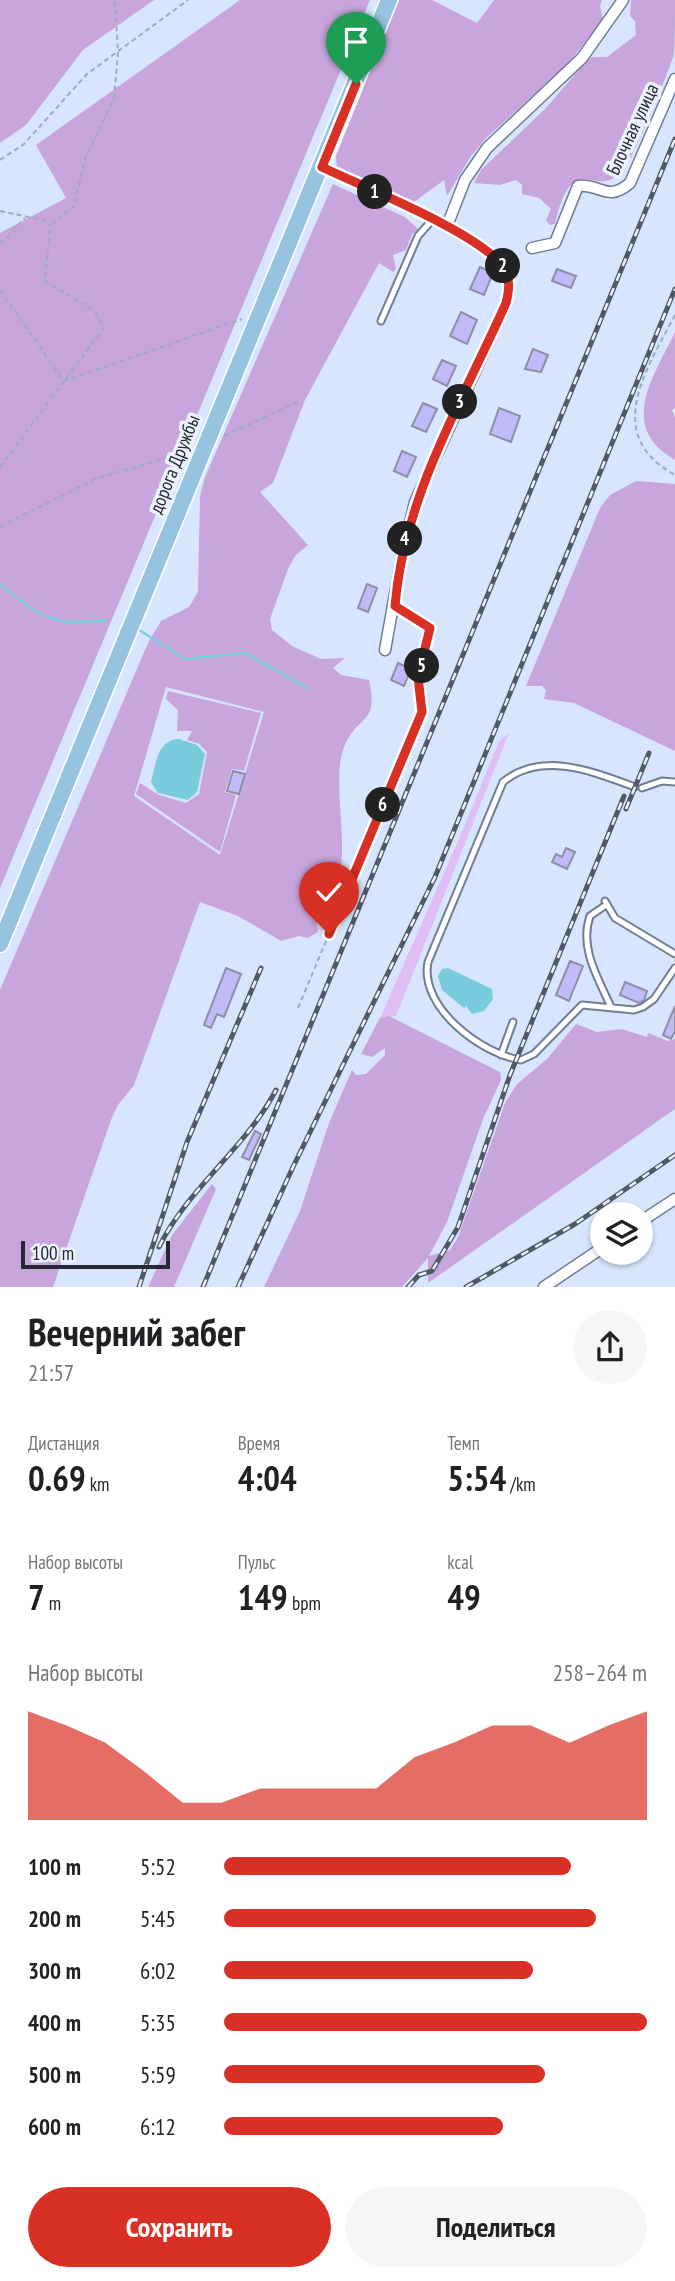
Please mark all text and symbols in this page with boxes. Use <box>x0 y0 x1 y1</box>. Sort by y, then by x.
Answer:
pin <box>326 12.0 386 84</box>
icon: arrive <box>337 23 375 61</box>
street label: Блочная улица <box>600 80 664 178</box>
pin: 1 <box>358 174 392 210</box>
text: 1 <box>370 179 379 203</box>
pin: 2 <box>486 248 520 284</box>
text: 2 <box>498 253 507 277</box>
pin: 3 <box>442 384 477 420</box>
text: 3 <box>455 389 464 413</box>
street label: дорога Дружбы <box>143 411 205 517</box>
pin: 4 <box>388 522 422 556</box>
text: 4 <box>400 526 409 550</box>
pin: 5 <box>404 648 440 684</box>
text: 5 <box>417 653 426 677</box>
pin: 6 <box>366 788 400 822</box>
text: 6 <box>378 792 387 816</box>
pin <box>299 862 359 934</box>
icon: check <box>310 873 348 911</box>
map controls <box>590 1202 653 1265</box>
button: layers <box>590 1202 653 1265</box>
scale bar <box>21 1238 170 1270</box>
text: 100 m <box>32 1241 74 1265</box>
text: Вечерний забег <box>28 1307 245 1356</box>
button: share <box>573 1310 647 1384</box>
text: 21:57 <box>28 1358 74 1387</box>
text: Дистанция <box>28 1431 99 1455</box>
text: Время <box>238 1431 280 1455</box>
text: Темп <box>447 1431 480 1455</box>
text: 0.69 <box>28 1455 86 1501</box>
text: 4:04 <box>238 1455 297 1501</box>
text: 5:54 <box>447 1455 506 1501</box>
text: km <box>86 1472 109 1496</box>
text: /km <box>506 1472 536 1496</box>
text: Набор высоты <box>28 1550 123 1574</box>
text: Пульс <box>238 1550 276 1574</box>
text: kcal <box>447 1550 473 1574</box>
text: 7 <box>28 1574 45 1620</box>
text: 149 <box>238 1574 288 1620</box>
text: 49 <box>447 1574 481 1620</box>
text: m <box>45 1591 61 1615</box>
text: bpm <box>288 1591 321 1615</box>
text: Набор высоты <box>28 1658 143 1687</box>
text: 258–264 m <box>553 1658 647 1687</box>
text: 100 m <box>28 1852 81 1881</box>
text: 5:52 <box>140 1852 176 1881</box>
text: 200 m <box>28 1904 81 1933</box>
text: 5:45 <box>140 1904 176 1933</box>
text: 300 m <box>28 1956 81 1985</box>
text: 6:02 <box>140 1956 176 1985</box>
text: 400 m <box>28 2008 81 2037</box>
text: 5:35 <box>140 2008 176 2037</box>
text: 500 m <box>28 2060 81 2089</box>
text: 5:59 <box>140 2060 176 2089</box>
text: 600 m <box>28 2112 81 2141</box>
text: 6:12 <box>140 2112 176 2141</box>
button: Сохранить <box>28 2187 331 2267</box>
button: Поделиться <box>345 2187 647 2267</box>

